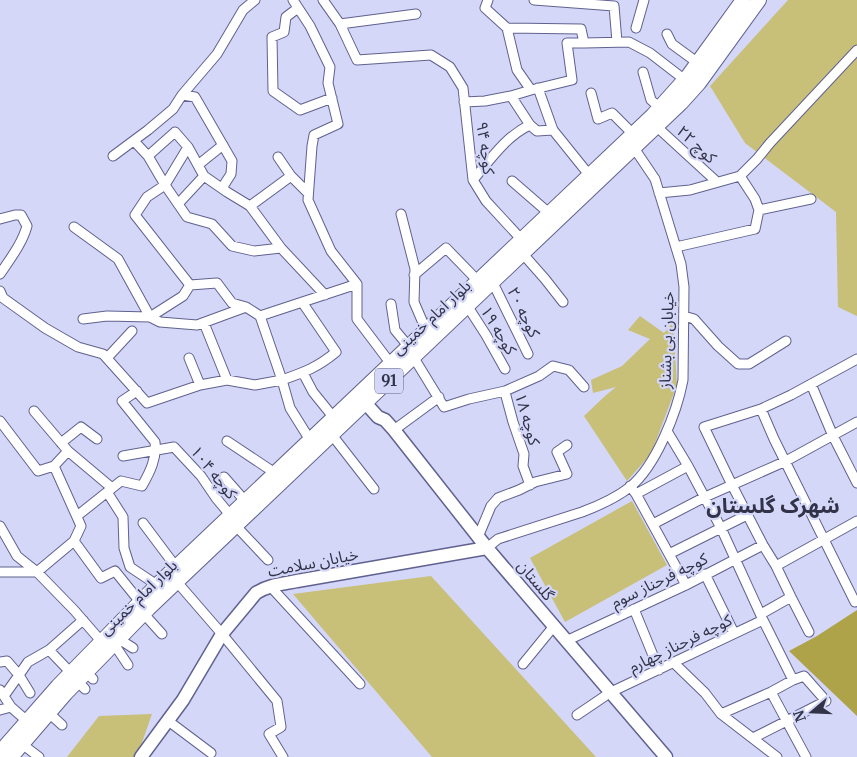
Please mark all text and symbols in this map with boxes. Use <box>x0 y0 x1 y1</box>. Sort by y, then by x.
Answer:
street label: کوچه ۹۴ <box>471 120 500 176</box>
street label: کوچ ۲۲ <box>671 121 721 170</box>
street label: بلوار امام خمینی <box>387 275 477 361</box>
street label: کوچه ۲۰ <box>502 284 545 341</box>
street label: خیابان بی بشناز <box>654 291 678 390</box>
street label: کوچه ۱۹ <box>476 302 522 359</box>
road number: 91 <box>375 368 403 394</box>
street label: کوچه ۱۸ <box>510 391 545 448</box>
street label: کوچه ۱۰۴ <box>186 441 242 504</box>
district label: شهرک گلستان <box>706 492 840 519</box>
street label: خیابان سلامت <box>266 543 360 581</box>
street label: کوچه فرحناز سوم <box>607 548 712 615</box>
street label: بلوار امام خمینی <box>95 555 183 641</box>
street label: گلستان <box>513 556 559 605</box>
street label: کوچه فرحناز چهارم <box>625 609 737 679</box>
north arrow <box>787 687 837 737</box>
text: N <box>789 708 810 724</box>

